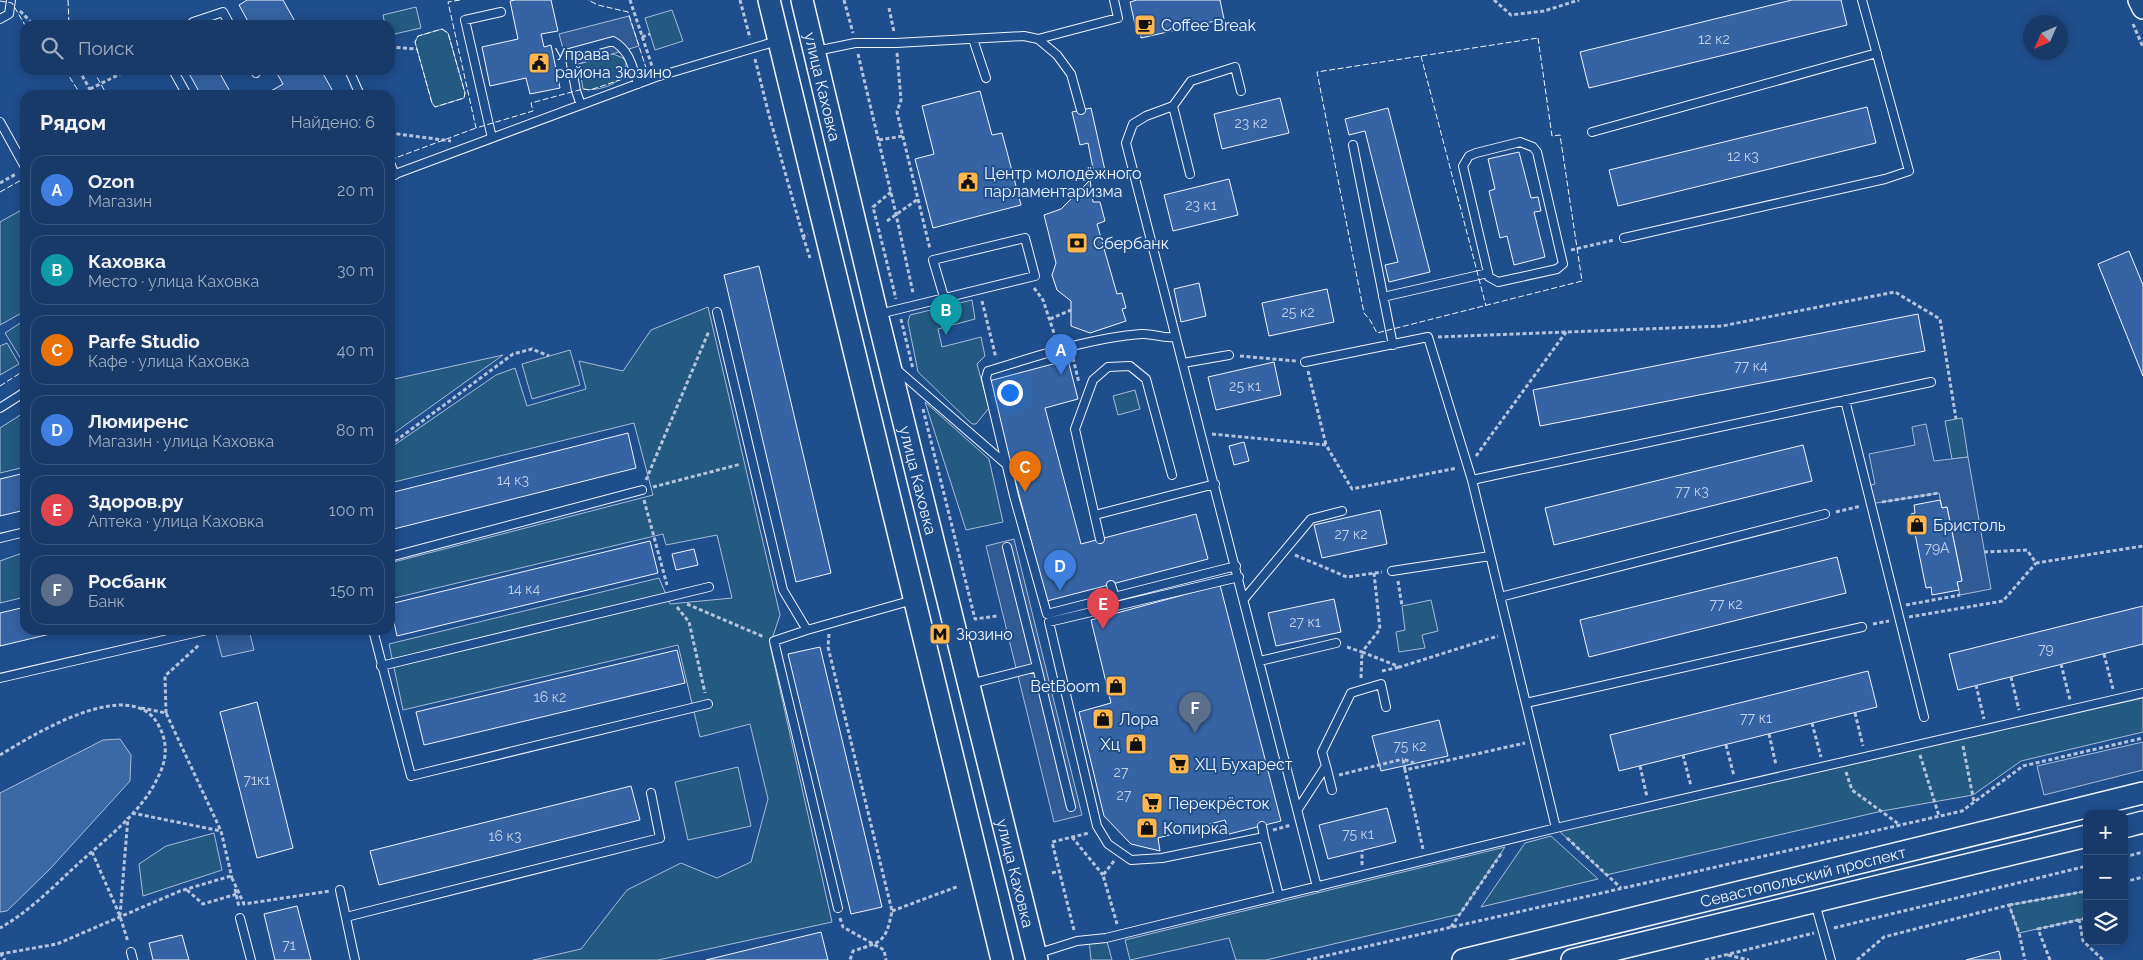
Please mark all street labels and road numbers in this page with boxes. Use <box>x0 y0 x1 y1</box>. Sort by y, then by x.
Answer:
street label: улица Каховка <box>800 30 845 143</box>
street label: улица Каховка <box>896 424 941 537</box>
street label: улица Каховка <box>993 817 1038 930</box>
street label: Севастопольский проспект <box>1698 842 1908 911</box>

